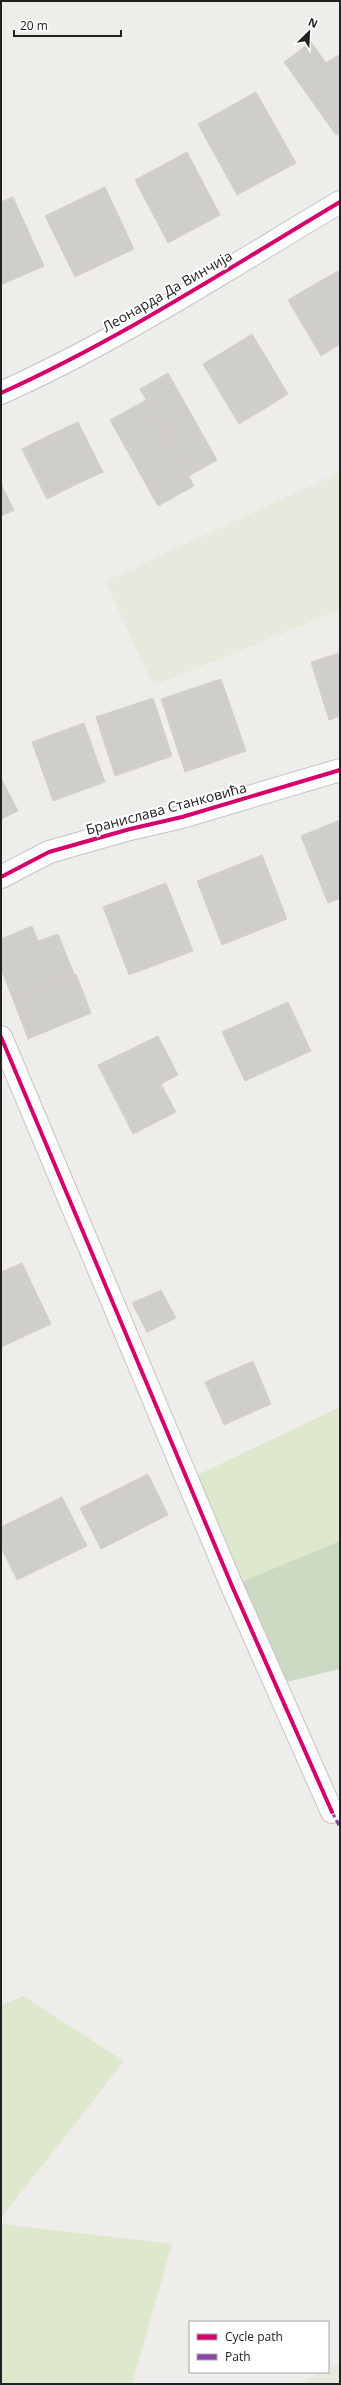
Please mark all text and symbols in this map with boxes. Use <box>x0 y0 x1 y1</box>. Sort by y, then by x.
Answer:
scale bar <box>14 12 121 38</box>
north arrow <box>289 12 329 52</box>
text: N <box>306 14 320 31</box>
text: 20 m <box>20 17 48 34</box>
street label: Леонарда Да Винчија <box>98 246 236 336</box>
street label: Бранислава Станковића <box>84 777 248 839</box>
legend <box>189 2321 329 2373</box>
text: Cycle path <box>225 2328 283 2345</box>
text: Path <box>225 2348 251 2365</box>

